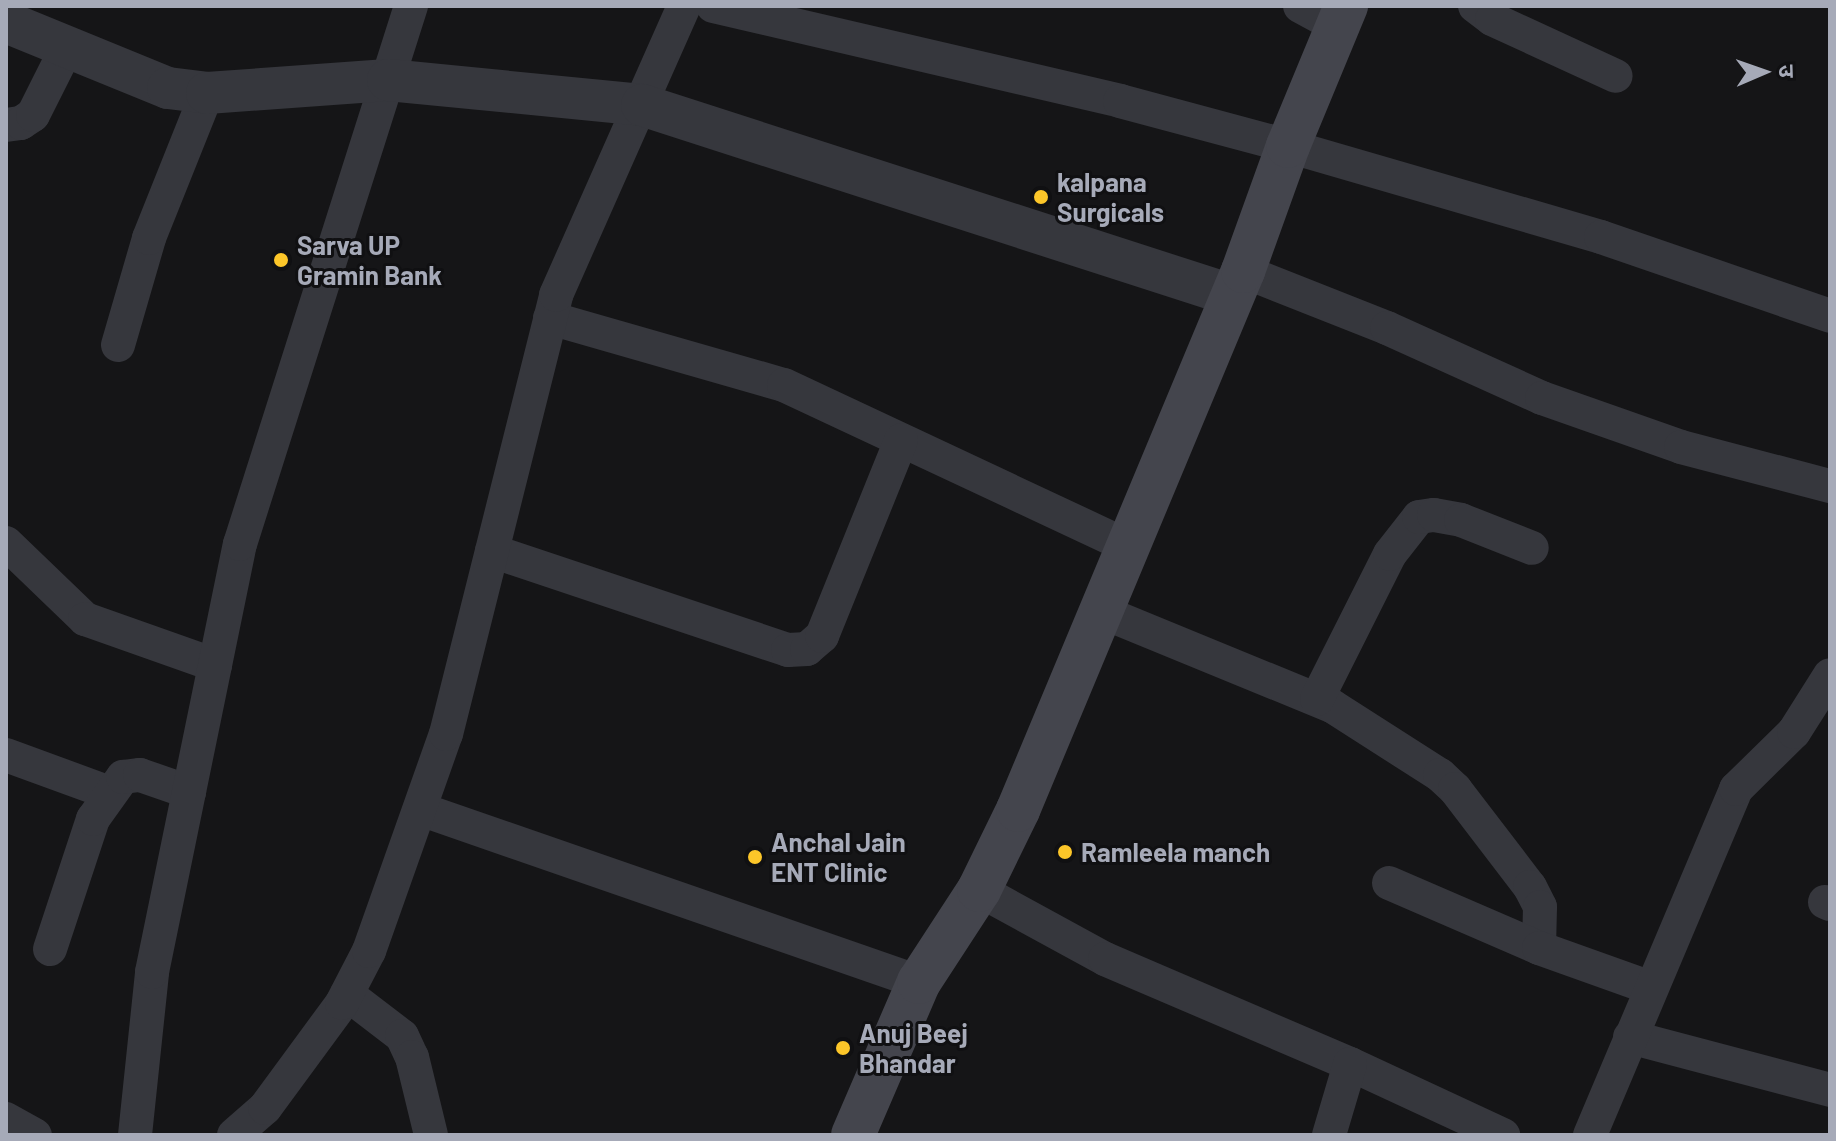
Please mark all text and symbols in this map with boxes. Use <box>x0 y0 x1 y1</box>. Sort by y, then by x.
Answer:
north arrow <box>1724 32 1804 112</box>
text: उ <box>1775 64 1801 78</box>
place label: kalpana Surgicals <box>1057 166 1164 228</box>
marker: kalpana Surgicals <box>1032 188 1050 206</box>
place label: Sarva UP Gramin Bank <box>297 229 442 290</box>
marker: Sarva UP Gramin Bank <box>272 251 290 269</box>
place label: Anchal Jain ENT Clinic <box>771 826 906 888</box>
place label: Ramleela manch <box>1081 836 1270 868</box>
marker: Ramleela manch <box>1056 843 1074 861</box>
marker: Anchal Jain ENT Clinic <box>746 848 764 866</box>
place label: Anuj Beej Bhandar <box>859 1017 968 1078</box>
marker: Anuj Beej Bhandar <box>834 1039 852 1057</box>

